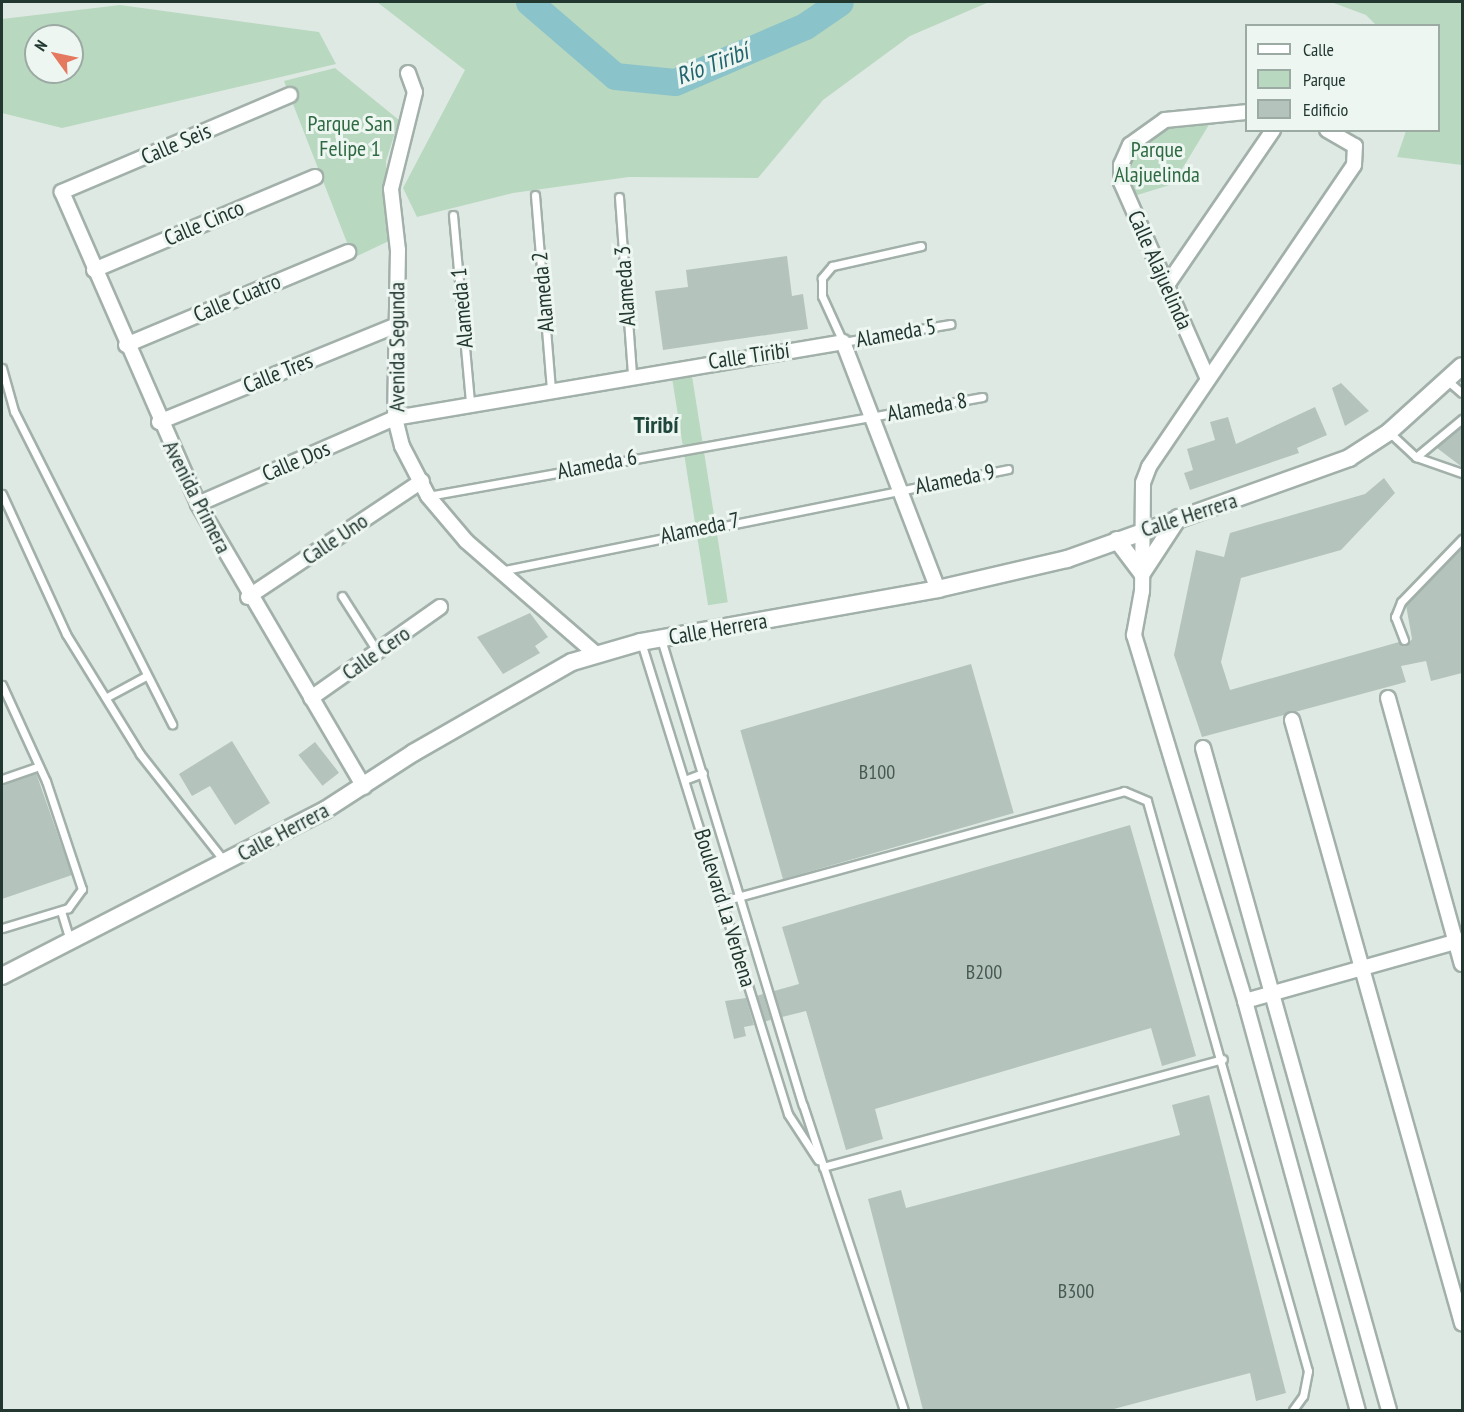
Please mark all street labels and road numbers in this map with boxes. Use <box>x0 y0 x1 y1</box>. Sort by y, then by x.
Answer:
street label: Calle Seis <box>137 118 215 170</box>
street label: Calle Cinco <box>160 194 248 252</box>
street label: Calle Alajuelinda <box>1122 206 1198 334</box>
street label: Alameda 3 <box>609 245 641 327</box>
street label: Alameda 2 <box>526 251 560 333</box>
street label: Alameda 1 <box>445 267 479 349</box>
street label: Calle Cuatro <box>189 268 285 328</box>
street label: Avenida Segunda <box>384 282 410 412</box>
street label: Alameda 5 <box>854 313 938 353</box>
street label: Calle Tiribí <box>706 337 792 375</box>
street label: Calle Tres <box>239 347 317 399</box>
street label: Alameda 8 <box>885 387 969 427</box>
street label: Calle Dos <box>258 435 334 487</box>
street label: Avenida Primera <box>157 436 237 558</box>
street label: Alameda 6 <box>555 443 639 485</box>
street label: Alameda 9 <box>913 458 997 500</box>
street label: Calle Herrera <box>1138 487 1240 543</box>
street label: Alameda 7 <box>658 507 742 549</box>
street label: Calle Uno <box>297 508 373 570</box>
street label: Calle Herrera <box>667 607 769 651</box>
street label: Calle Cero <box>337 620 415 686</box>
street label: Calle Herrera <box>233 797 333 867</box>
street label: Boulevard La Verbena <box>688 826 762 990</box>

